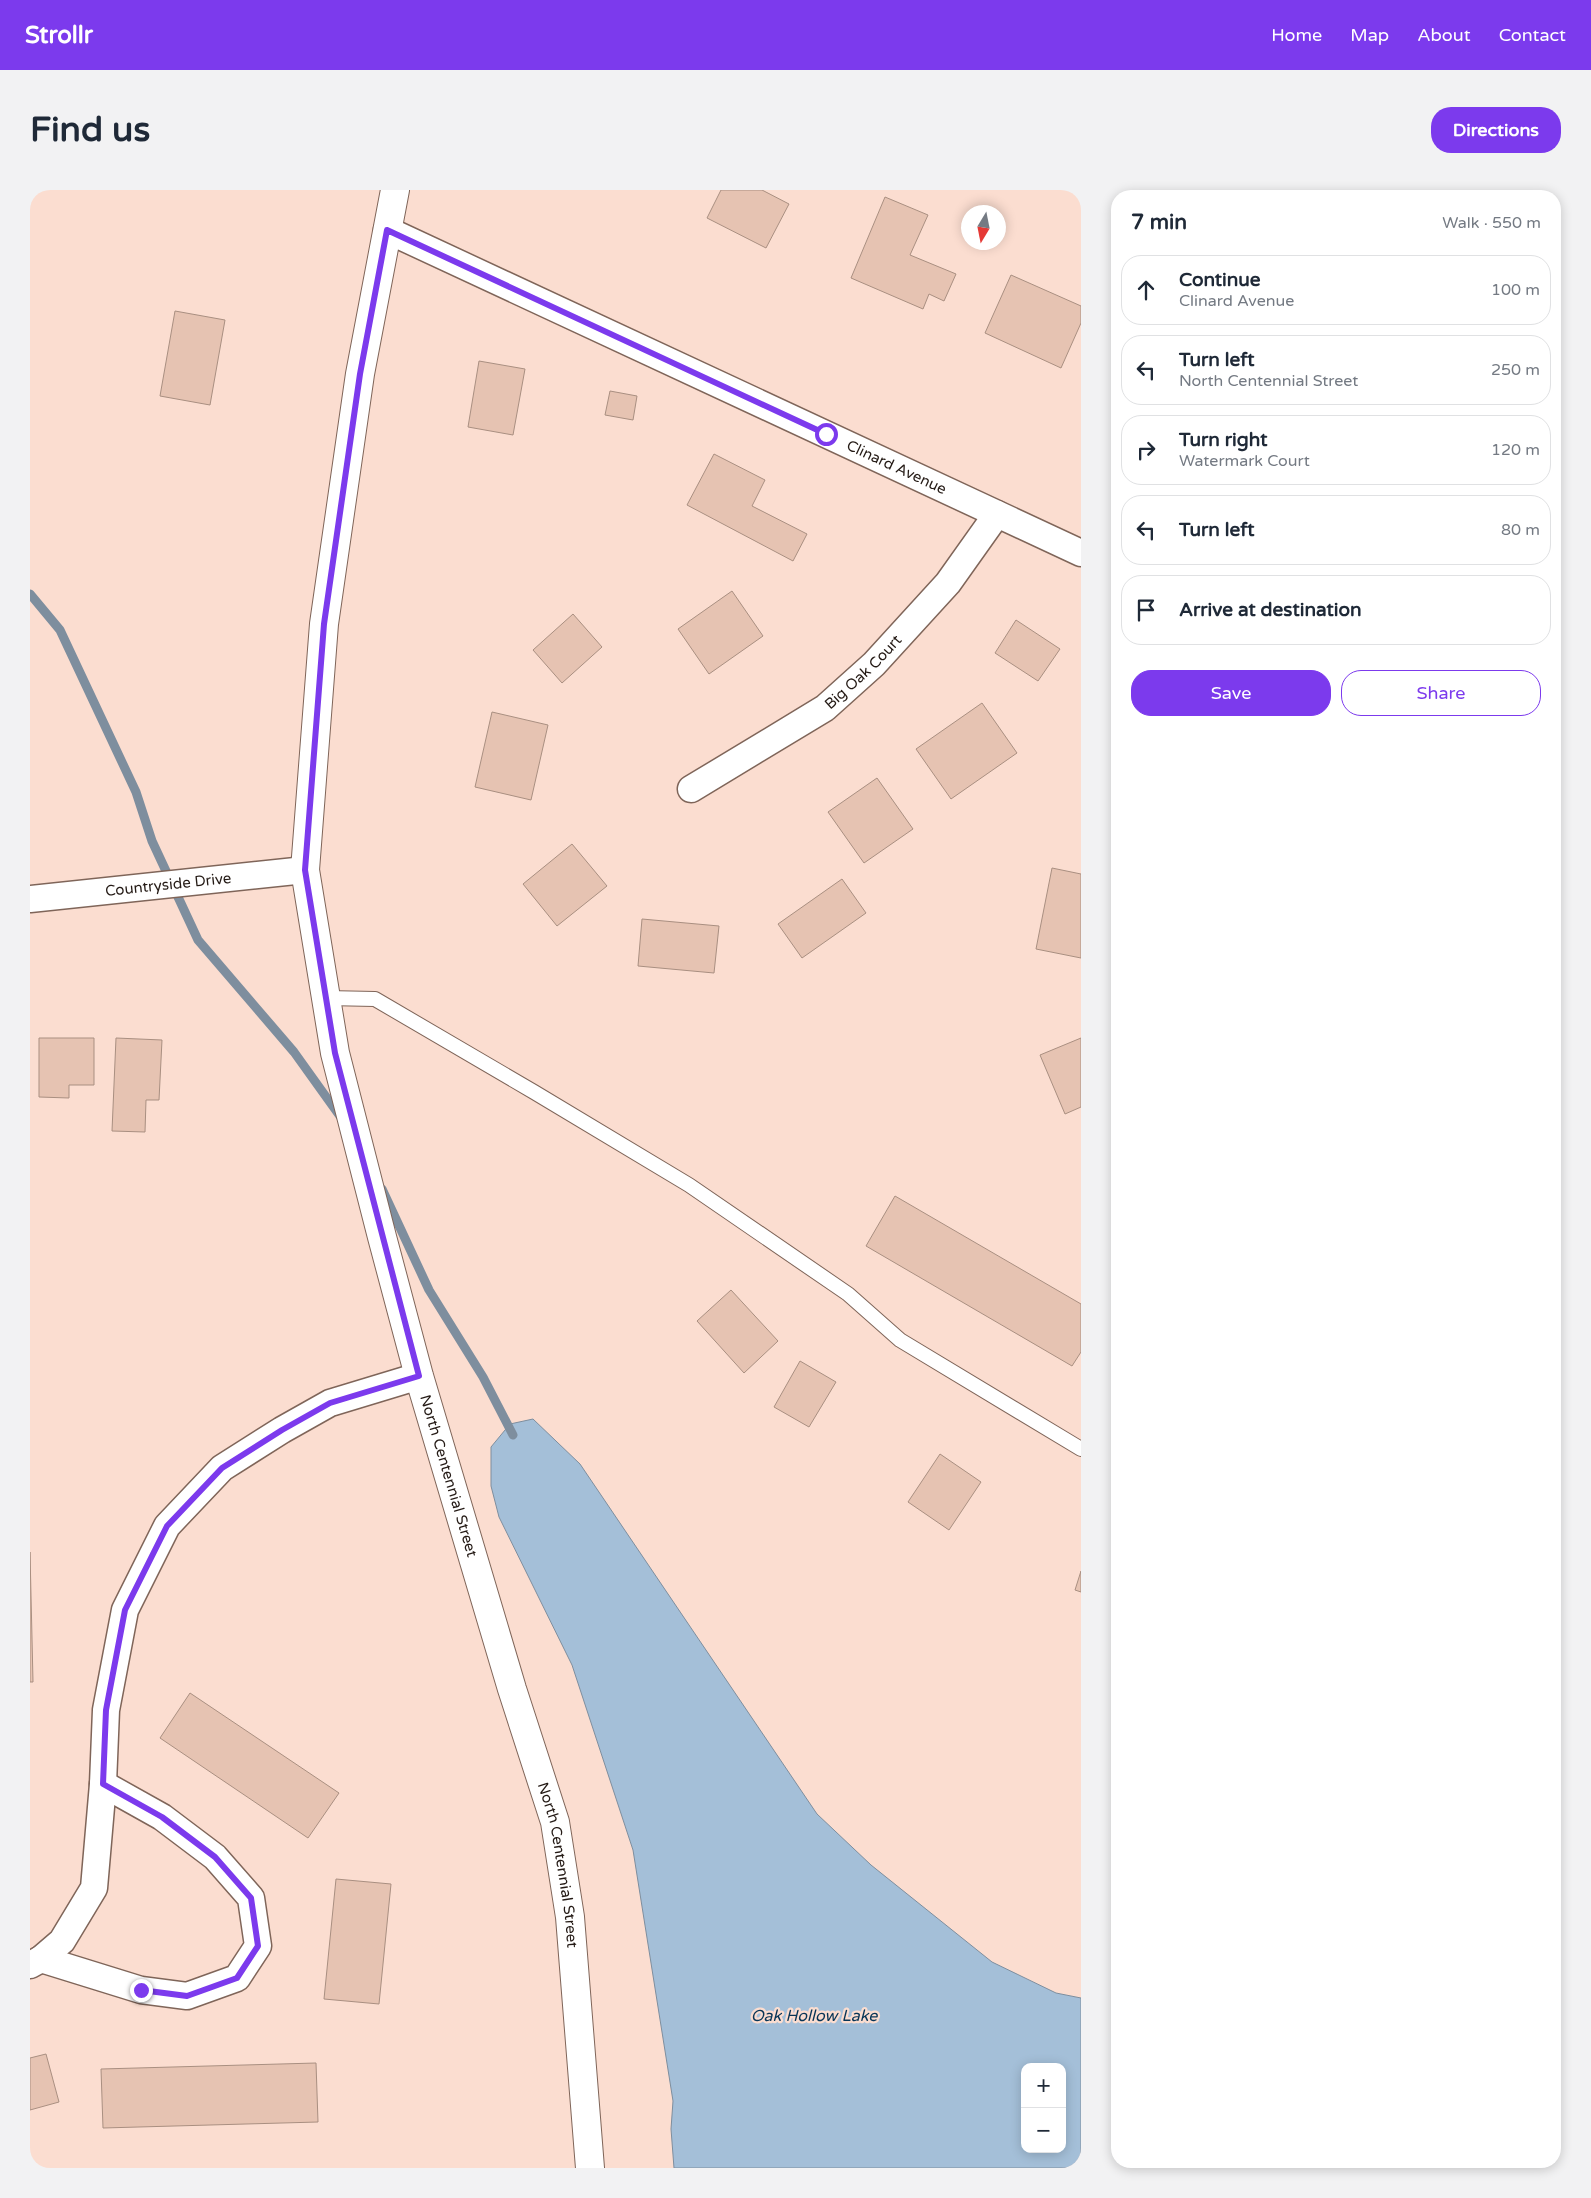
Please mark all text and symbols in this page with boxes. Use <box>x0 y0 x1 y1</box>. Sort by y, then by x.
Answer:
text: Strollr <box>25 21 93 50</box>
text: Home <box>1271 24 1322 46</box>
text: Map <box>1350 24 1389 46</box>
text: About <box>1417 24 1471 46</box>
text: Contact <box>1499 24 1566 46</box>
button: Directions <box>1431 107 1561 153</box>
text: Find us <box>30 109 150 151</box>
north arrow <box>961 205 1006 250</box>
text: 7 min <box>1131 210 1187 235</box>
text: Walk · 550 m <box>1442 213 1541 233</box>
text: Continue <box>1179 269 1261 291</box>
icon: ahead <box>1132 276 1160 304</box>
text: 100 m <box>1491 280 1540 300</box>
text: Clinard Avenue <box>1179 291 1294 311</box>
text: Turn left <box>1179 349 1255 371</box>
icon: left <box>1132 356 1160 384</box>
text: 250 m <box>1491 360 1540 380</box>
text: North Centennial Street <box>1179 371 1358 391</box>
route start <box>815 423 838 446</box>
text: Turn right <box>1179 429 1267 451</box>
street label: Clinard Avenue <box>844 436 949 498</box>
icon: right <box>1132 436 1160 464</box>
text: 120 m <box>1491 440 1540 460</box>
text: Watermark Court <box>1179 451 1310 471</box>
icon: left <box>1132 516 1160 544</box>
text: Turn left <box>1179 519 1255 541</box>
text: 80 m <box>1501 520 1540 540</box>
icon: arrive <box>1132 596 1160 624</box>
text: Arrive at destination <box>1179 599 1362 621</box>
street label: Big Oak Court <box>821 631 905 713</box>
button: Save <box>1131 670 1331 716</box>
button: Share <box>1341 670 1541 716</box>
street label: Countryside Drive <box>104 869 232 900</box>
street label: North Centennial Street <box>416 1393 481 1559</box>
street label: North Centennial Street <box>534 1780 581 1949</box>
route end <box>130 1979 153 2002</box>
water label: Oak Hollow Lake <box>751 2006 878 2026</box>
map controls <box>1021 2063 1066 2153</box>
button: + <box>1021 2063 1066 2108</box>
button: − <box>1021 2108 1066 2153</box>

